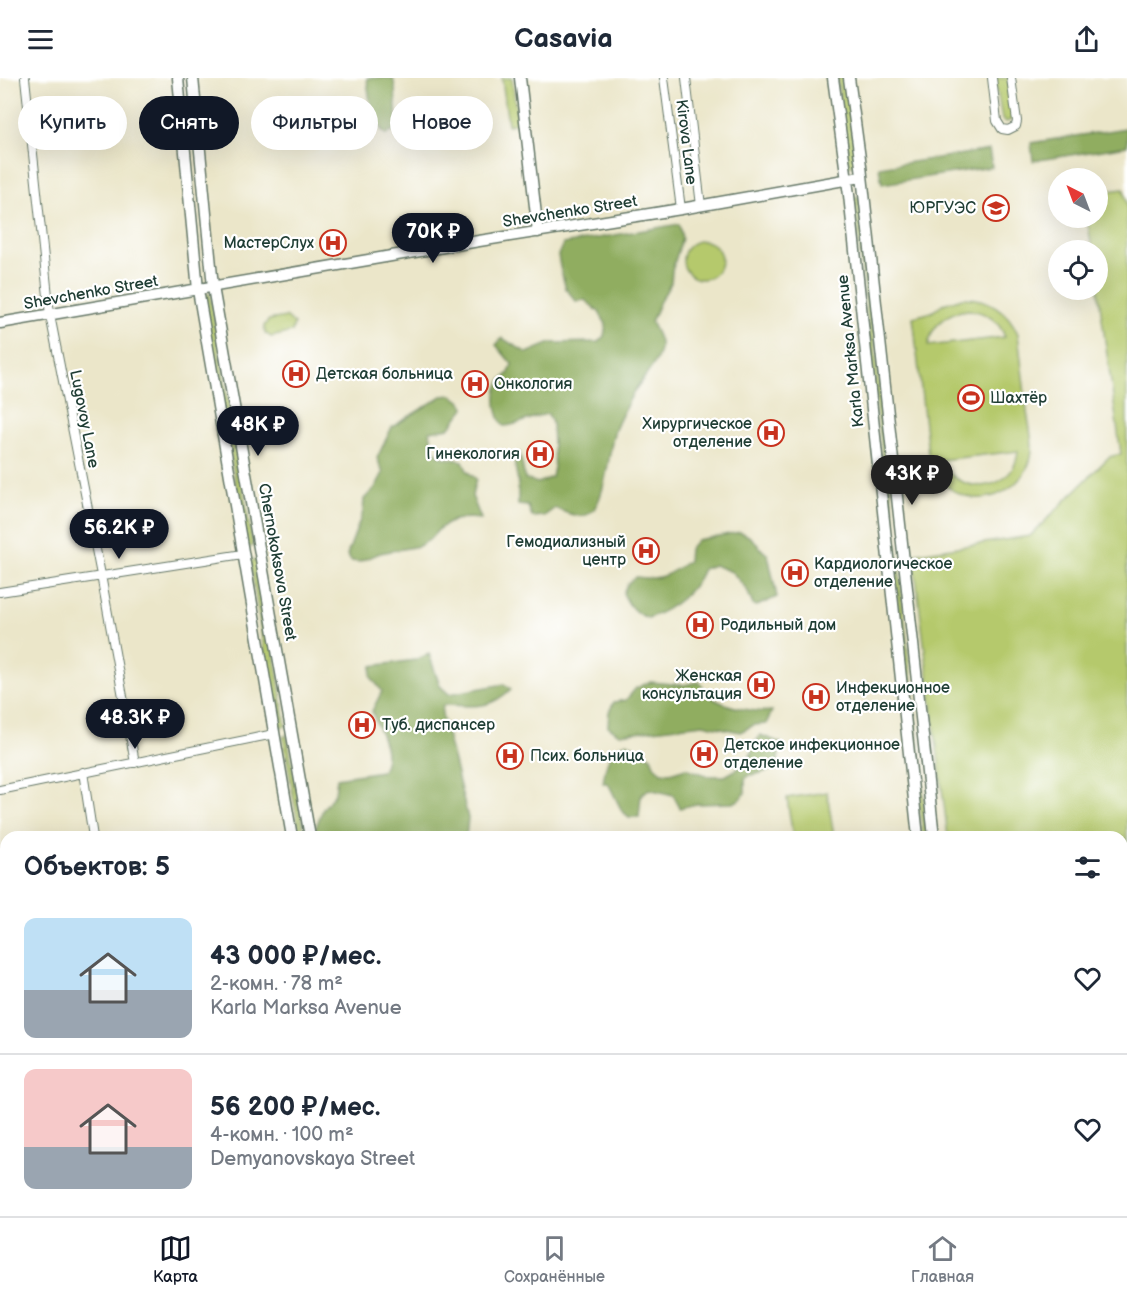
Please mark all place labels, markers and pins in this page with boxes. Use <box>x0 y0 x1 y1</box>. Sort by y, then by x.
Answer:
school or university icon: ЮРГУЭС <box>981 193 1011 223</box>
place label: ЮРГУЭС <box>909 199 976 218</box>
pin: 70K ₽ <box>391 213 475 264</box>
hospital icon: МастерСлух <box>318 228 348 258</box>
place label: МастерСлух <box>223 234 314 253</box>
hospital icon: Детская больница <box>281 359 311 389</box>
place label: Детская больница <box>316 365 453 384</box>
hospital icon: Онкология <box>460 369 490 399</box>
place label: Онкология <box>494 375 573 394</box>
sports icon: Шахтёр <box>956 383 986 413</box>
place label: Шахтёр <box>990 389 1047 408</box>
pin: 48K ₽ <box>216 406 300 457</box>
place label: Хирургическое отделение <box>642 415 752 452</box>
hospital icon: Хирургическое отделение <box>756 418 786 448</box>
hospital icon: Гинекология <box>525 439 555 469</box>
place label: Гинекология <box>426 445 520 464</box>
pin: 43K ₽ <box>870 455 954 506</box>
pin: 56.2K ₽ <box>64 509 174 560</box>
place label: Гемодиализный центр <box>506 533 626 570</box>
hospital icon: Гемодиализный центр <box>631 536 661 566</box>
place label: Кардиологическое отделение <box>814 555 952 592</box>
hospital icon: Кардиологическое отделение <box>780 558 810 588</box>
hospital icon: Родильный дом <box>685 610 715 640</box>
place label: Родильный дом <box>720 616 836 635</box>
place label: Женская консультация <box>642 667 742 704</box>
hospital icon: Женская консультация <box>746 670 776 700</box>
place label: Инфекционное отделение <box>836 679 950 716</box>
hospital icon: Инфекционное отделение <box>801 682 831 712</box>
pin: 48.3K ₽ <box>80 699 190 750</box>
hospital icon: Туб. диспансер <box>347 710 377 740</box>
place label: Туб. диспансер <box>382 716 495 735</box>
place label: Детское инфекционное отделение <box>724 736 900 773</box>
hospital icon: Детское инфекционное отделение <box>689 739 719 769</box>
hospital icon: Псих. больница <box>495 741 525 771</box>
place label: Псих. больница <box>530 747 645 766</box>

